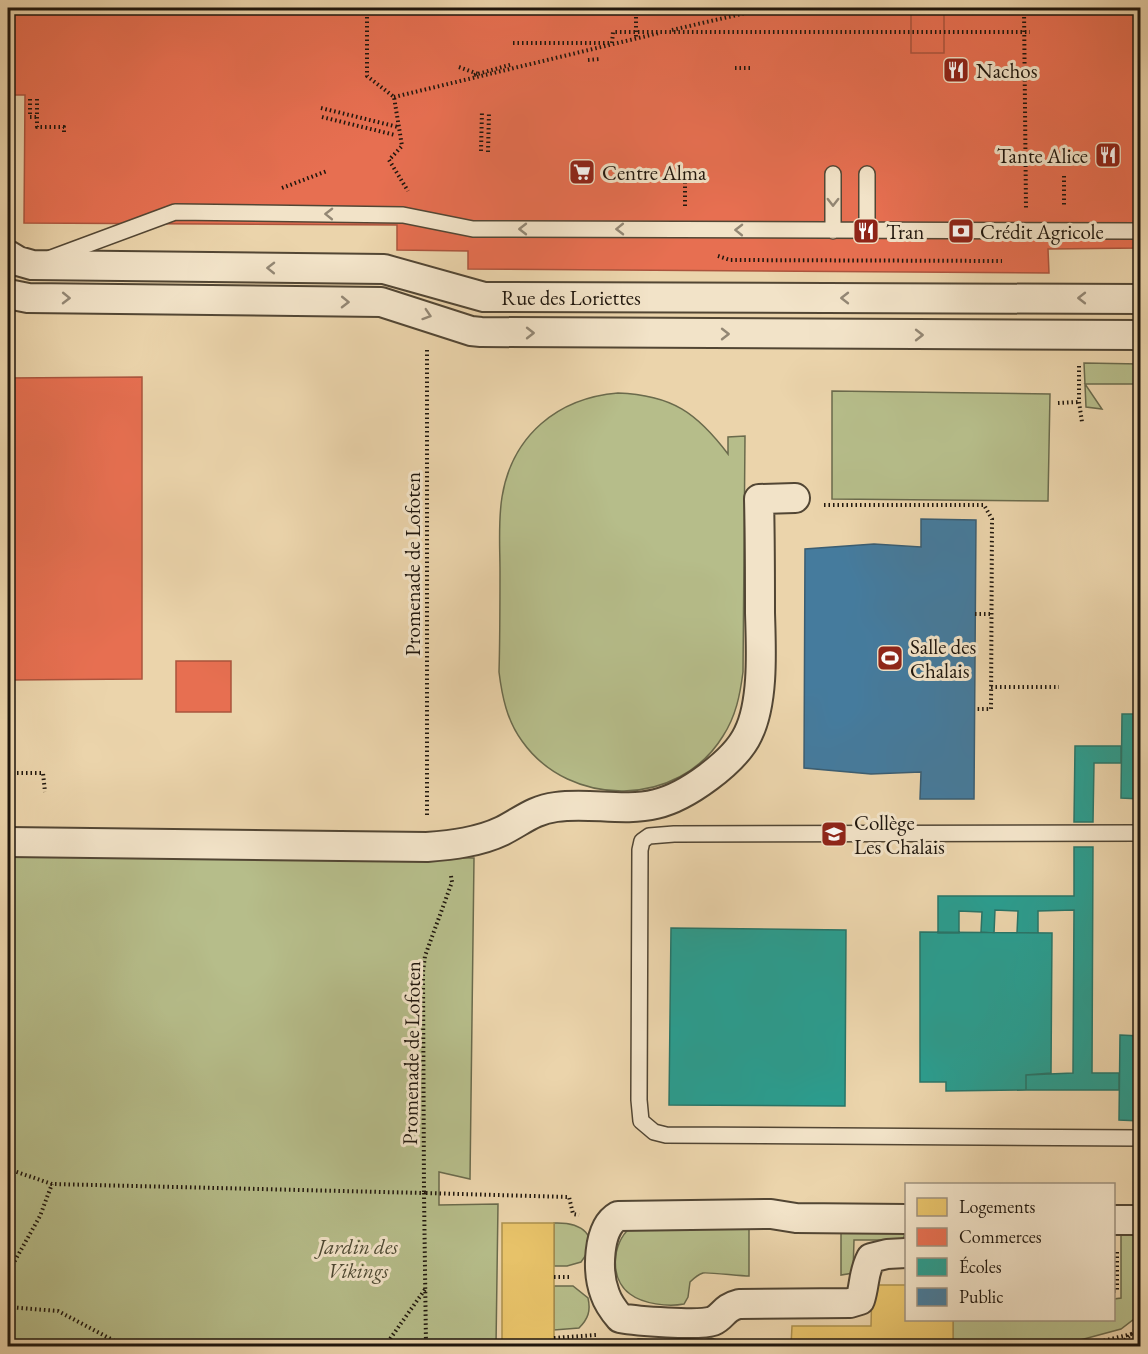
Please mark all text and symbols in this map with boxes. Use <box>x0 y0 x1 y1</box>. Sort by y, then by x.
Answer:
restaurant icon: Nachos <box>941 55 971 85</box>
place label: Nachos <box>976 57 1038 84</box>
restaurant icon: Tante Alice <box>1093 140 1123 170</box>
place label: Tante Alice <box>997 142 1088 169</box>
supermarket icon: Centre Alma <box>567 157 597 187</box>
place label: Centre Alma <box>602 159 707 186</box>
one-way arrow <box>827 198 839 207</box>
one-way arrow <box>325 208 334 220</box>
restaurant icon: Tran <box>851 216 881 246</box>
bank icon: Crédit Agricole <box>946 216 976 246</box>
place label: Tran <box>886 218 924 245</box>
place label: Crédit Agricole <box>980 218 1104 245</box>
one-way arrow <box>518 223 527 235</box>
one-way arrow <box>616 223 625 235</box>
one-way arrow <box>735 224 744 236</box>
one-way arrow <box>267 262 276 274</box>
street label: Rue des Loriettes <box>501 284 641 311</box>
one-way arrow <box>61 292 70 305</box>
one-way arrow <box>841 292 850 304</box>
one-way arrow <box>1078 292 1087 304</box>
one-way arrow <box>340 296 349 308</box>
one-way arrow <box>421 308 432 321</box>
one-way arrow <box>525 327 534 339</box>
one-way arrow <box>720 328 729 340</box>
one-way arrow <box>915 329 924 341</box>
street label: Promenade de Lofoten <box>399 472 426 656</box>
place label: Salle des Chalais <box>910 633 976 684</box>
sports icon: Salle des Chalais <box>875 643 905 673</box>
place label: Collège Les Chalais <box>854 809 945 860</box>
school or university icon: Collège Les Chalais <box>819 819 849 849</box>
street label: Promenade de Lofoten <box>396 961 426 1145</box>
legend <box>905 1183 1115 1321</box>
text: Logements <box>959 1195 1035 1218</box>
text: Commerces <box>959 1225 1042 1248</box>
park label: Jardin des Vikings <box>314 1233 398 1284</box>
text: Écoles <box>959 1255 1002 1278</box>
text: Public <box>959 1285 1003 1308</box>

